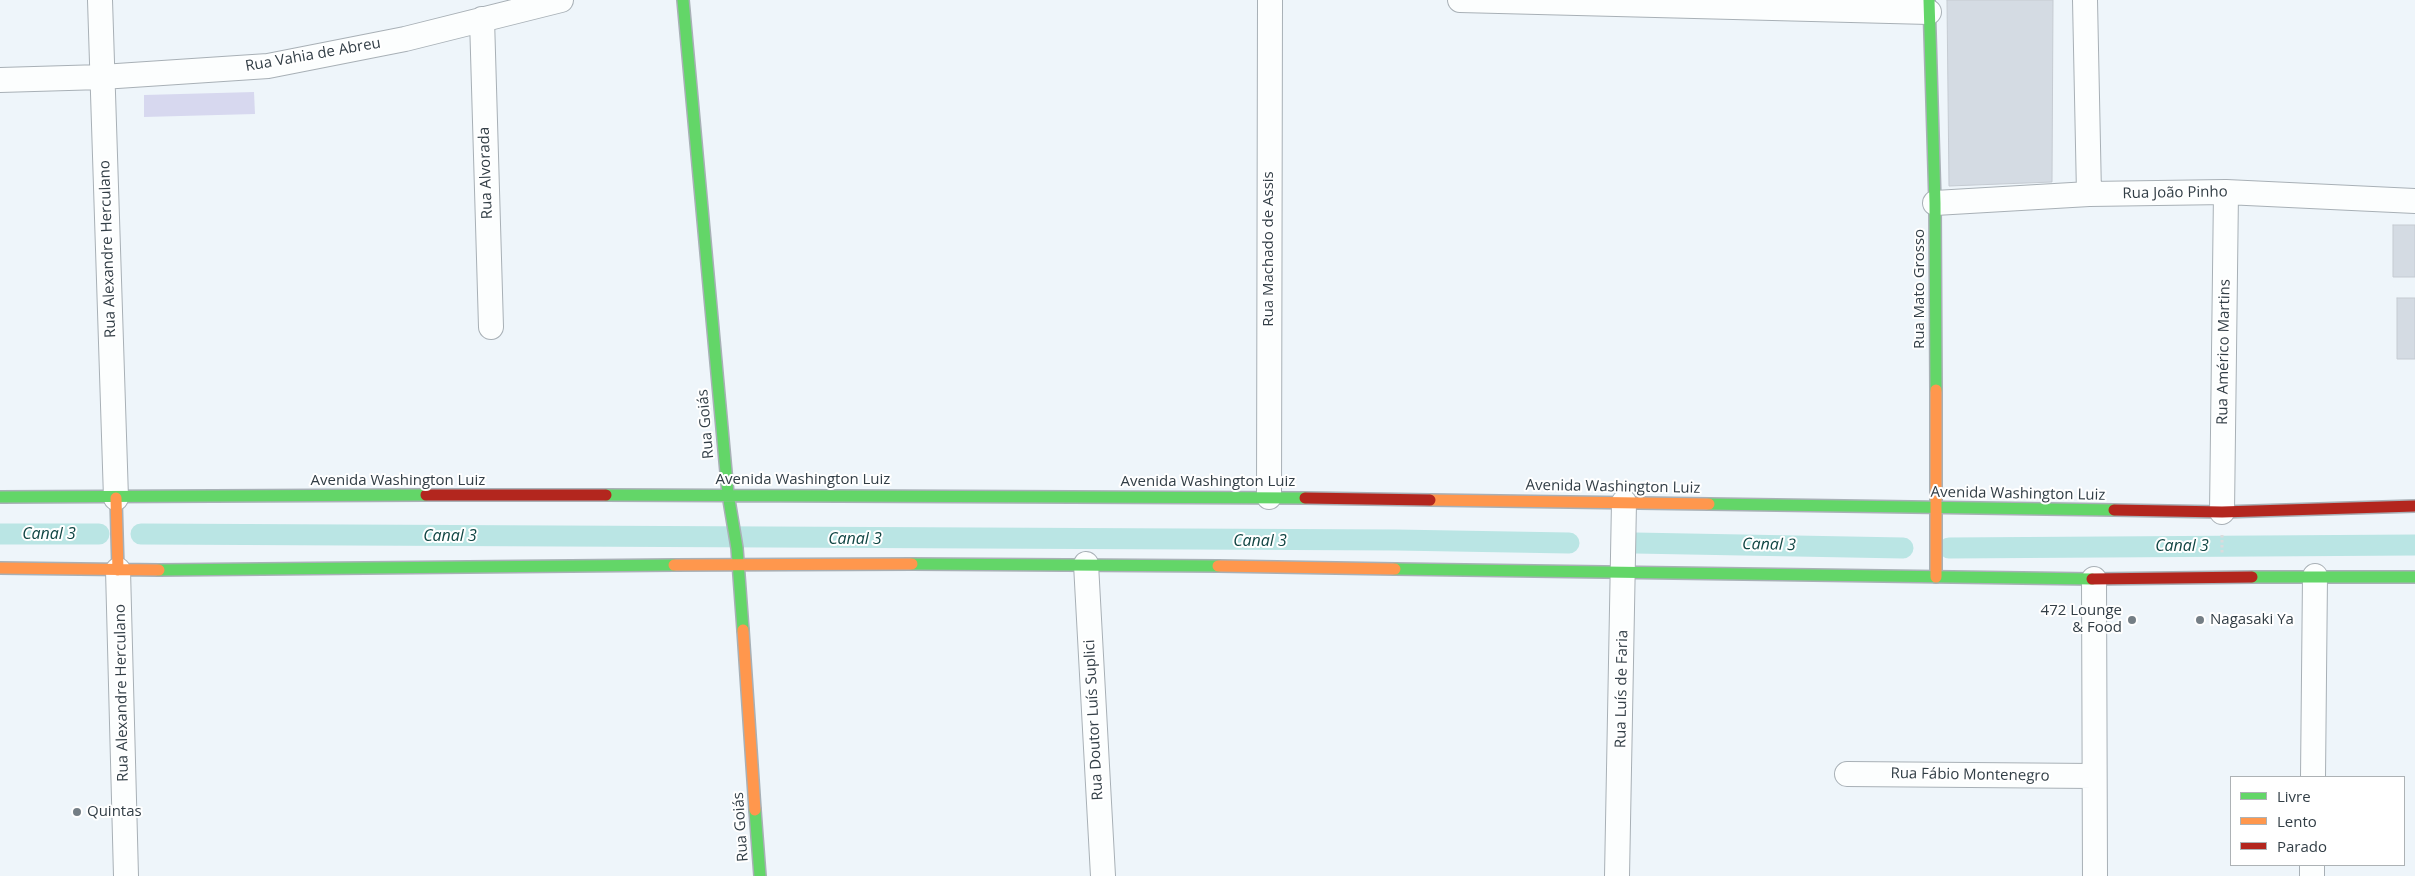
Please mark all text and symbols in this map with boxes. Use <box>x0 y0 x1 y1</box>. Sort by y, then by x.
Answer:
street label: Rua Vahia de Abreu <box>244 34 382 76</box>
street label: Rua Alvorada <box>475 126 497 220</box>
street label: Rua Alexandre Herculano <box>96 160 120 338</box>
street label: Rua Machado de Assis <box>1260 171 1278 327</box>
street label: Rua João Pinho <box>2122 183 2228 203</box>
street label: Rua Mato Grosso <box>1911 229 1929 349</box>
street label: Rua Américo Martins <box>2214 279 2234 425</box>
street label: Rua Goiás <box>694 388 718 460</box>
street label: Avenida Washington Luiz <box>716 471 890 489</box>
street label: Avenida Washington Luiz <box>311 472 485 490</box>
street label: Avenida Washington Luiz <box>1121 473 1295 491</box>
street label: Avenida Washington Luiz <box>1525 476 1701 498</box>
street label: Avenida Washington Luiz <box>1930 483 2106 505</box>
water label: Canal 3 <box>22 524 76 544</box>
water label: Canal 3 <box>423 526 477 546</box>
water label: Canal 3 <box>828 529 882 549</box>
water label: Canal 3 <box>1233 531 1287 551</box>
water label: Canal 3 <box>1742 535 1796 555</box>
water label: Canal 3 <box>2155 536 2209 556</box>
place label: 472 Lounge & Food <box>2041 602 2122 637</box>
street label: Rua Alexandre Herculano <box>111 604 133 782</box>
place label: Nagasaki Ya <box>2210 611 2294 629</box>
marker: 472 Lounge & Food <box>2126 614 2138 626</box>
marker: Nagasaki Ya <box>2194 614 2206 626</box>
street label: Rua Luís de Faria <box>1612 630 1632 748</box>
street label: Rua Doutor Luís Suplici <box>1081 639 1107 801</box>
street label: Rua Fábio Montenegro <box>1890 765 2050 785</box>
legend <box>2230 776 2405 866</box>
text: Livre <box>2277 786 2311 806</box>
street label: Rua Goiás <box>730 792 752 862</box>
place label: Quintas <box>87 803 142 821</box>
marker: Quintas <box>71 806 83 818</box>
text: Lento <box>2277 811 2317 831</box>
text: Parado <box>2277 836 2327 856</box>

